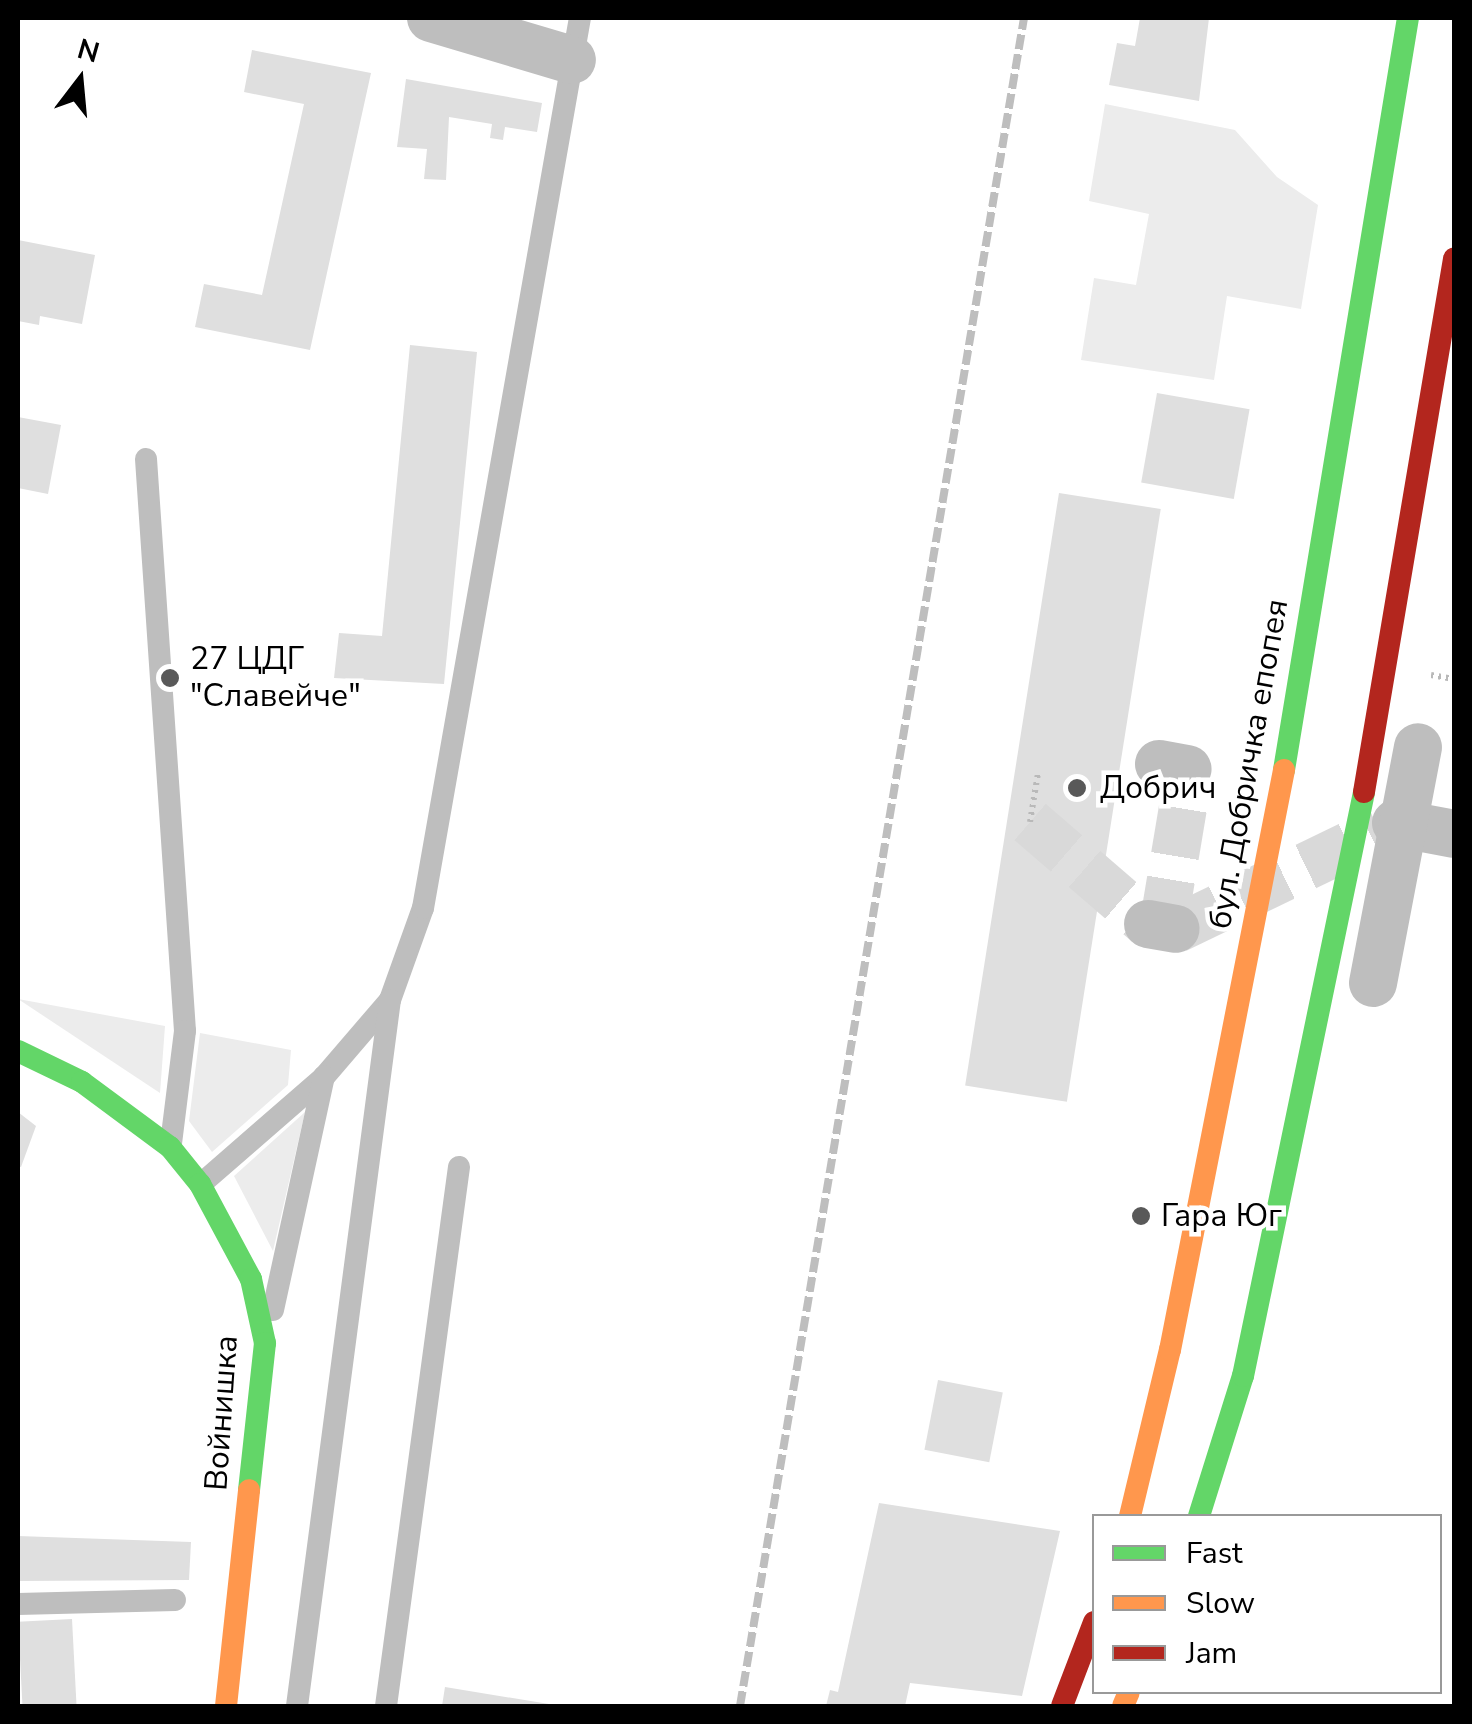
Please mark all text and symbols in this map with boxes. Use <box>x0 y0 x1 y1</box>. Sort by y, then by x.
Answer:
north arrow <box>30 30 130 130</box>
text: N <box>73 30 104 72</box>
street label: бул. Добричка епопея <box>1201 596 1297 932</box>
place label: 27 ЦДГ "Славейче" <box>190 641 361 716</box>
marker: 27 ЦДГ "Славейче" <box>159 667 181 689</box>
place label: Добрич <box>1100 769 1216 807</box>
marker: Добрич <box>1064 775 1090 801</box>
place label: Гара Юг <box>1161 1197 1282 1235</box>
marker: Гара Юг <box>1130 1205 1152 1227</box>
street label: Войнишка <box>197 1334 247 1492</box>
legend <box>1092 1514 1442 1694</box>
text: Fast <box>1186 1533 1243 1574</box>
text: Slow <box>1186 1583 1255 1624</box>
text: Jam <box>1186 1633 1237 1674</box>

